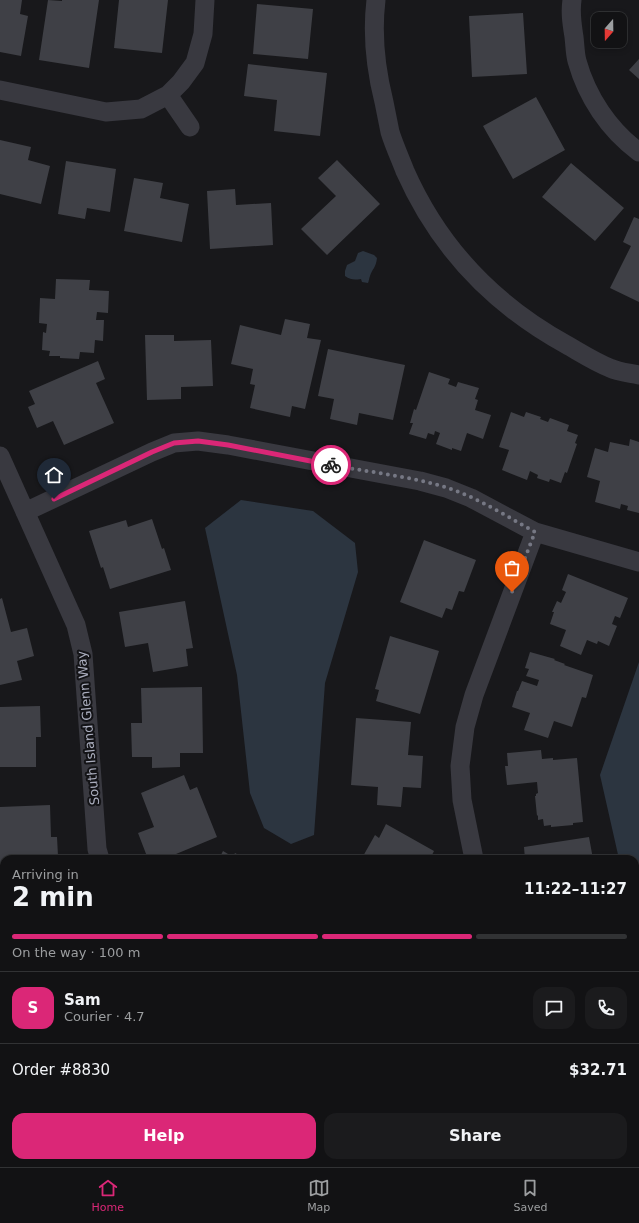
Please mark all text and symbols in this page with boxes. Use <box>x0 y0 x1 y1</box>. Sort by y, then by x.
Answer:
north arrow <box>591 12 627 48</box>
map controls <box>591 12 627 48</box>
courier <box>311 445 351 485</box>
icon: bike <box>320 454 342 476</box>
pin <box>37 458 71 499</box>
icon: home <box>43 464 65 486</box>
pin <box>495 551 529 592</box>
icon: bag <box>501 557 523 579</box>
street label: South Island Glenn Way <box>74 650 102 806</box>
text: Arriving in <box>12 867 79 882</box>
text: 11:22–11:27 <box>524 880 627 898</box>
text: 2 min <box>12 882 94 912</box>
text: On the way · 100 m <box>12 945 140 960</box>
button: chat <box>533 987 575 1029</box>
button: phone <box>585 987 627 1029</box>
text: Sam <box>64 991 101 1009</box>
text: S <box>28 999 38 1017</box>
text: Courier · 4.7 <box>64 1009 145 1024</box>
text: Order #8830 <box>12 1061 110 1079</box>
text: $32.71 <box>569 1061 627 1079</box>
button: Help <box>12 1113 316 1159</box>
button: Share <box>324 1113 627 1159</box>
tab: Home <box>92 1177 124 1214</box>
tab: Map <box>307 1177 330 1214</box>
tab: Saved <box>513 1177 547 1214</box>

